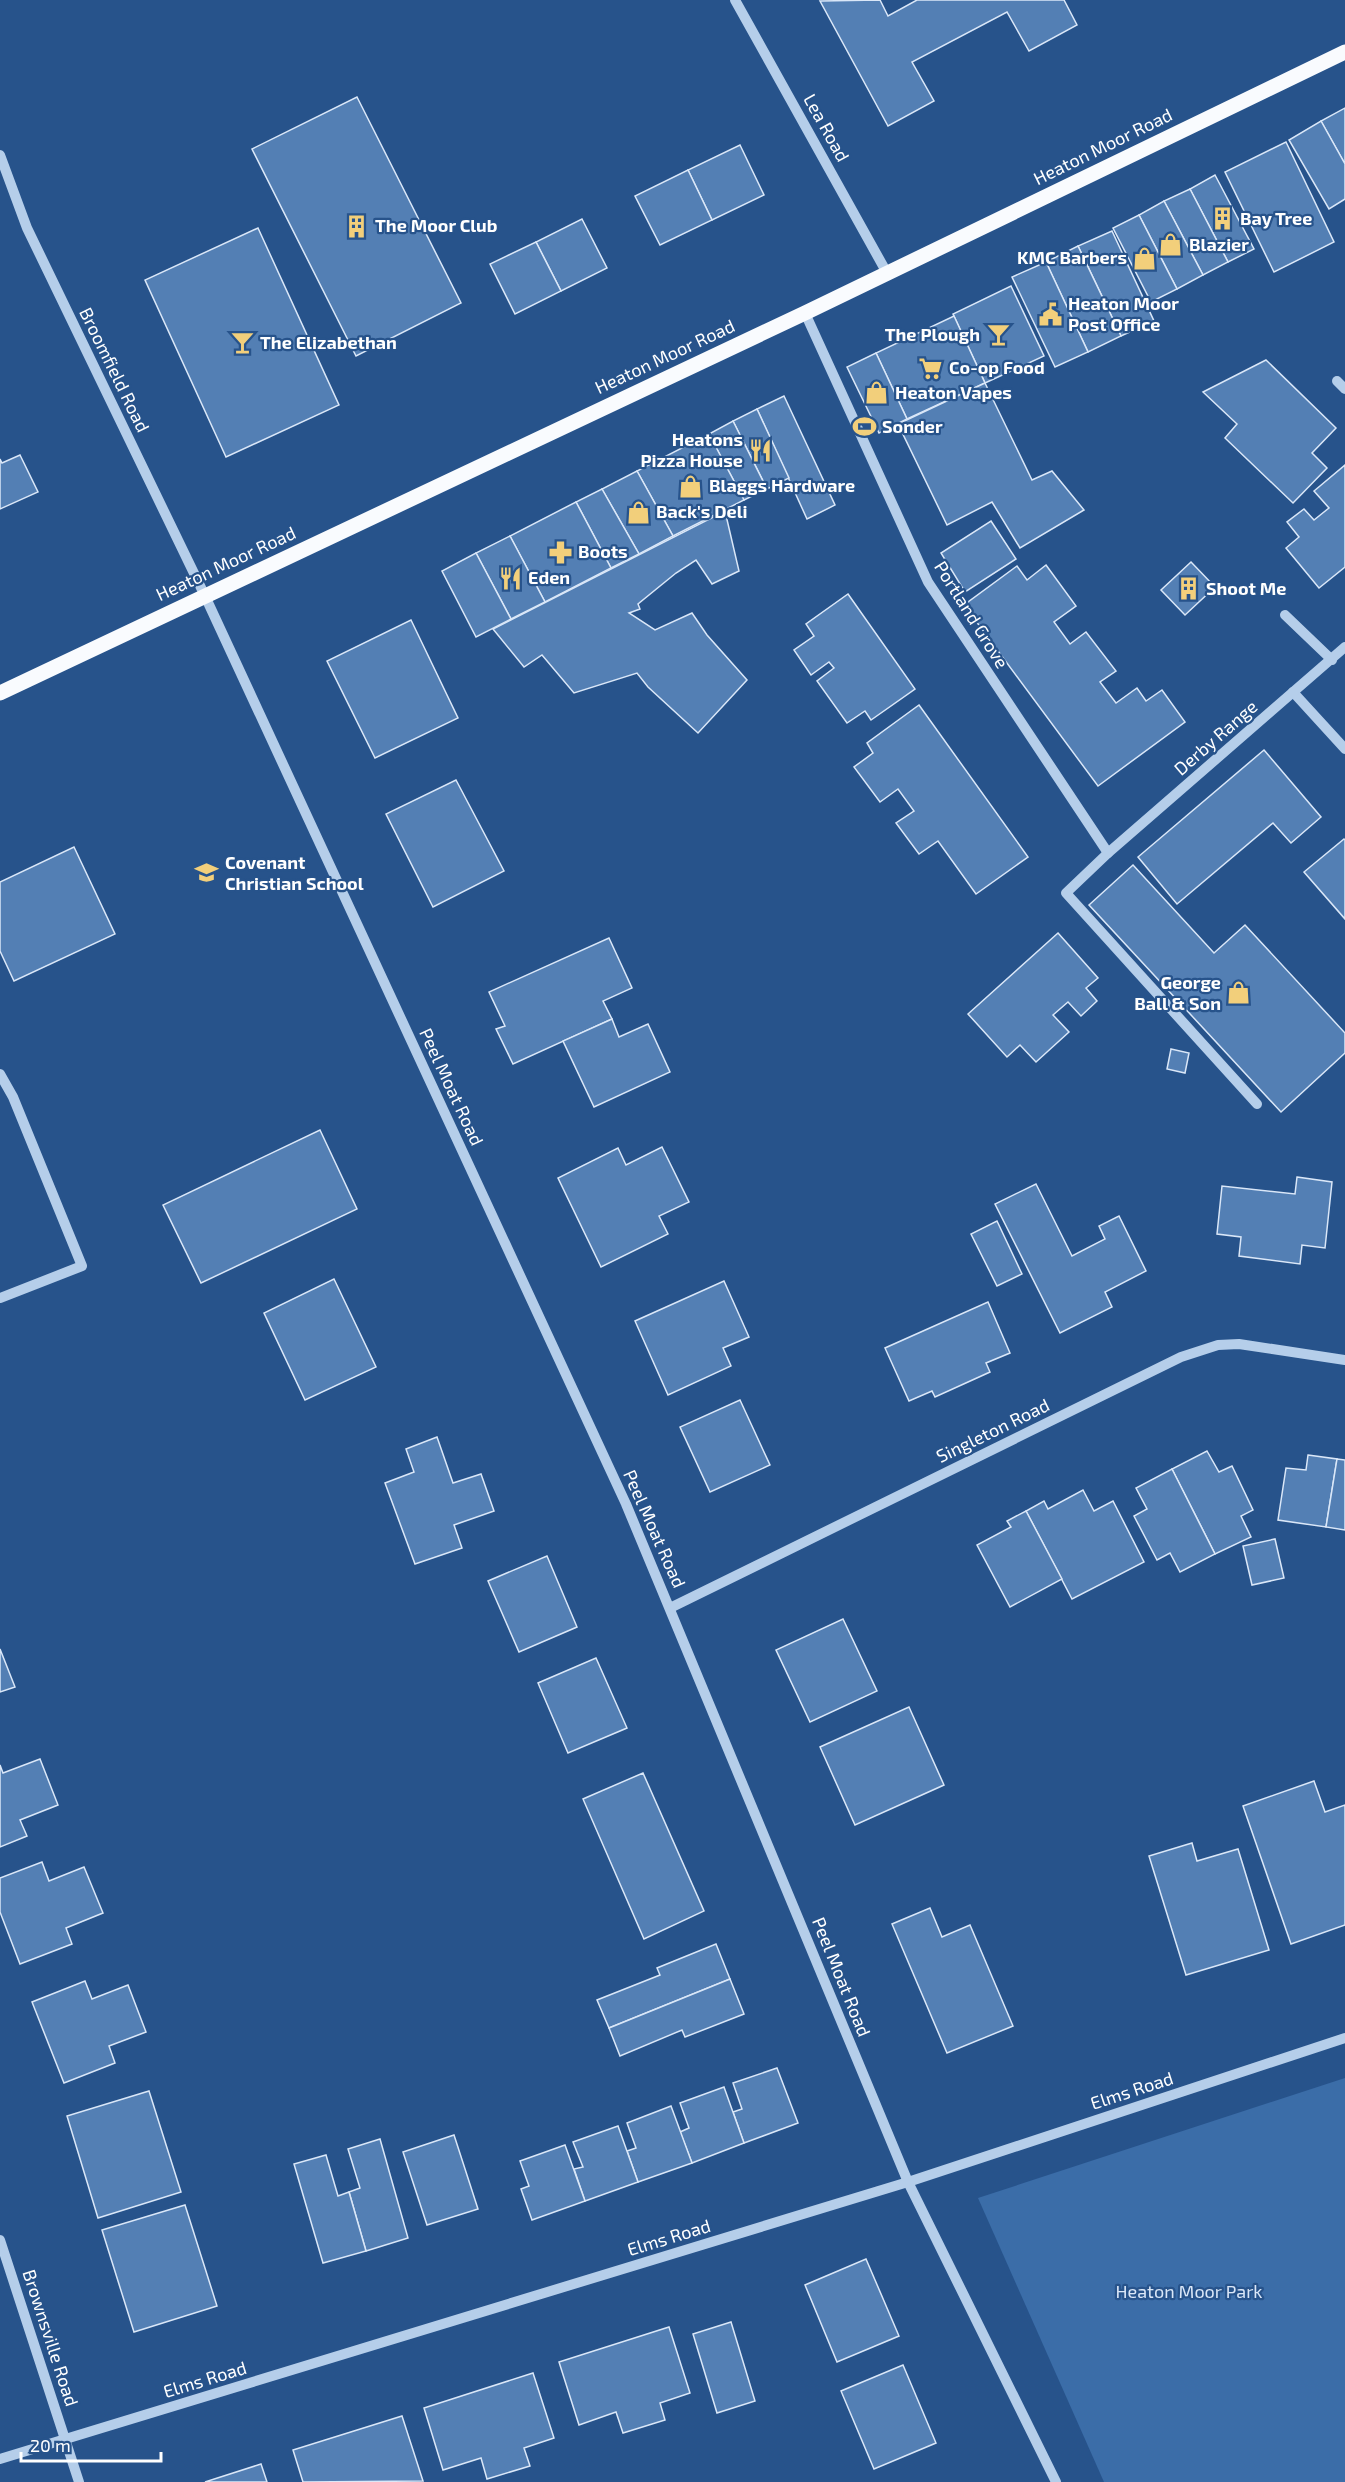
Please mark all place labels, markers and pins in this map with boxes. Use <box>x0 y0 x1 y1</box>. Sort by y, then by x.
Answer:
building icon: Bay Tree <box>1209 206 1235 232</box>
place label: Bay Tree <box>1240 207 1312 229</box>
building icon: The Moor Club <box>344 213 370 239</box>
place label: The Moor Club <box>375 214 497 236</box>
shop icon: Blazier <box>1158 232 1184 258</box>
place label: Blazier <box>1189 233 1249 255</box>
shop icon: KMC Barbers <box>1132 245 1158 271</box>
place label: KMC Barbers <box>1017 246 1127 268</box>
place label: Heaton Moor Post Office <box>1068 292 1179 335</box>
public building icon: Heaton Moor Post Office <box>1037 301 1063 327</box>
bar icon: The Plough <box>985 322 1011 348</box>
place label: The Plough <box>885 323 980 345</box>
bar icon: The Elizabethan <box>229 330 255 356</box>
place label: The Elizabethan <box>260 331 397 353</box>
supermarket icon: Co-op Food <box>918 355 944 381</box>
place label: Co-op Food <box>949 356 1045 378</box>
shop icon: Heaton Vapes <box>864 380 890 406</box>
place label: Heaton Vapes <box>895 381 1012 403</box>
sports icon: Sonder <box>851 414 877 440</box>
place label: Sonder <box>882 415 943 437</box>
place label: Heatons Pizza House <box>640 428 743 471</box>
restaurant icon: Heatons Pizza House <box>748 437 774 463</box>
shop icon: Blaggs Hardware <box>678 473 704 499</box>
place label: Blaggs Hardware <box>709 474 855 496</box>
shop icon: Back's Deli <box>625 499 651 525</box>
place label: Back's Deli <box>656 500 748 522</box>
pharmacy icon: Boots <box>547 539 573 565</box>
place label: Boots <box>578 540 628 562</box>
restaurant icon: Eden <box>497 565 523 591</box>
place label: Eden <box>528 566 570 588</box>
building icon: Shoot Me <box>1175 576 1201 602</box>
place label: Shoot Me <box>1206 577 1286 599</box>
place label: Covenant Christian School <box>225 851 364 894</box>
school or university icon: Covenant Christian School <box>194 860 220 886</box>
place label: George Ball & Son <box>1134 971 1221 1014</box>
shop icon: George Ball & Son <box>1226 980 1252 1006</box>

